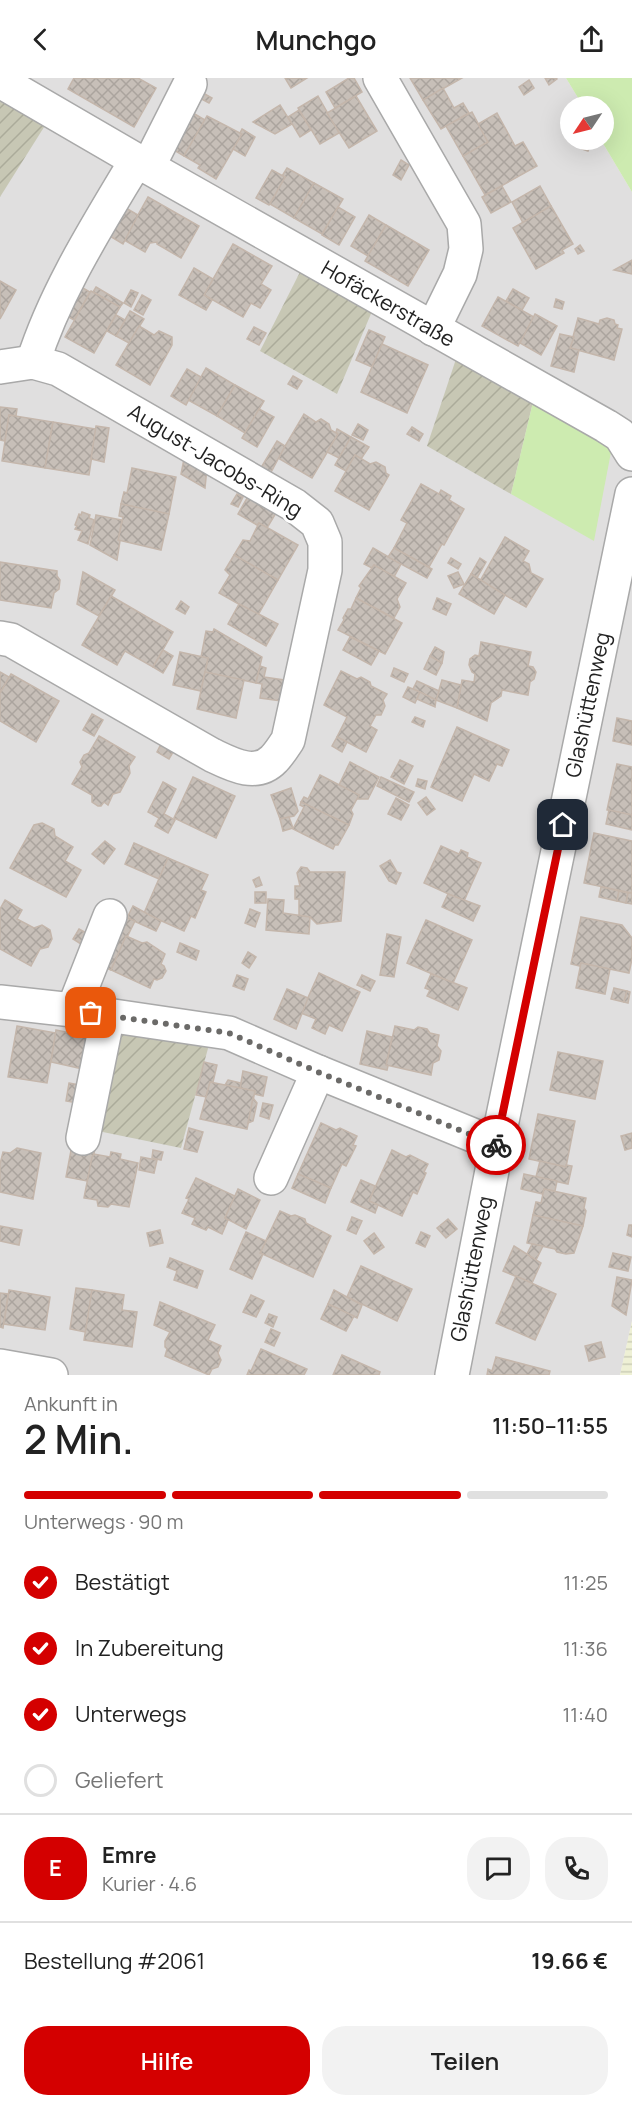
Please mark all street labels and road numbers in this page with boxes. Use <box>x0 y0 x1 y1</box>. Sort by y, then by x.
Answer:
street label: Hofäckerstraße <box>317 254 460 353</box>
street label: August-Jacobs-Ring <box>123 397 308 523</box>
street label: Glashüttenweg <box>558 630 616 780</box>
street label: Glashüttenweg <box>443 1194 499 1344</box>

